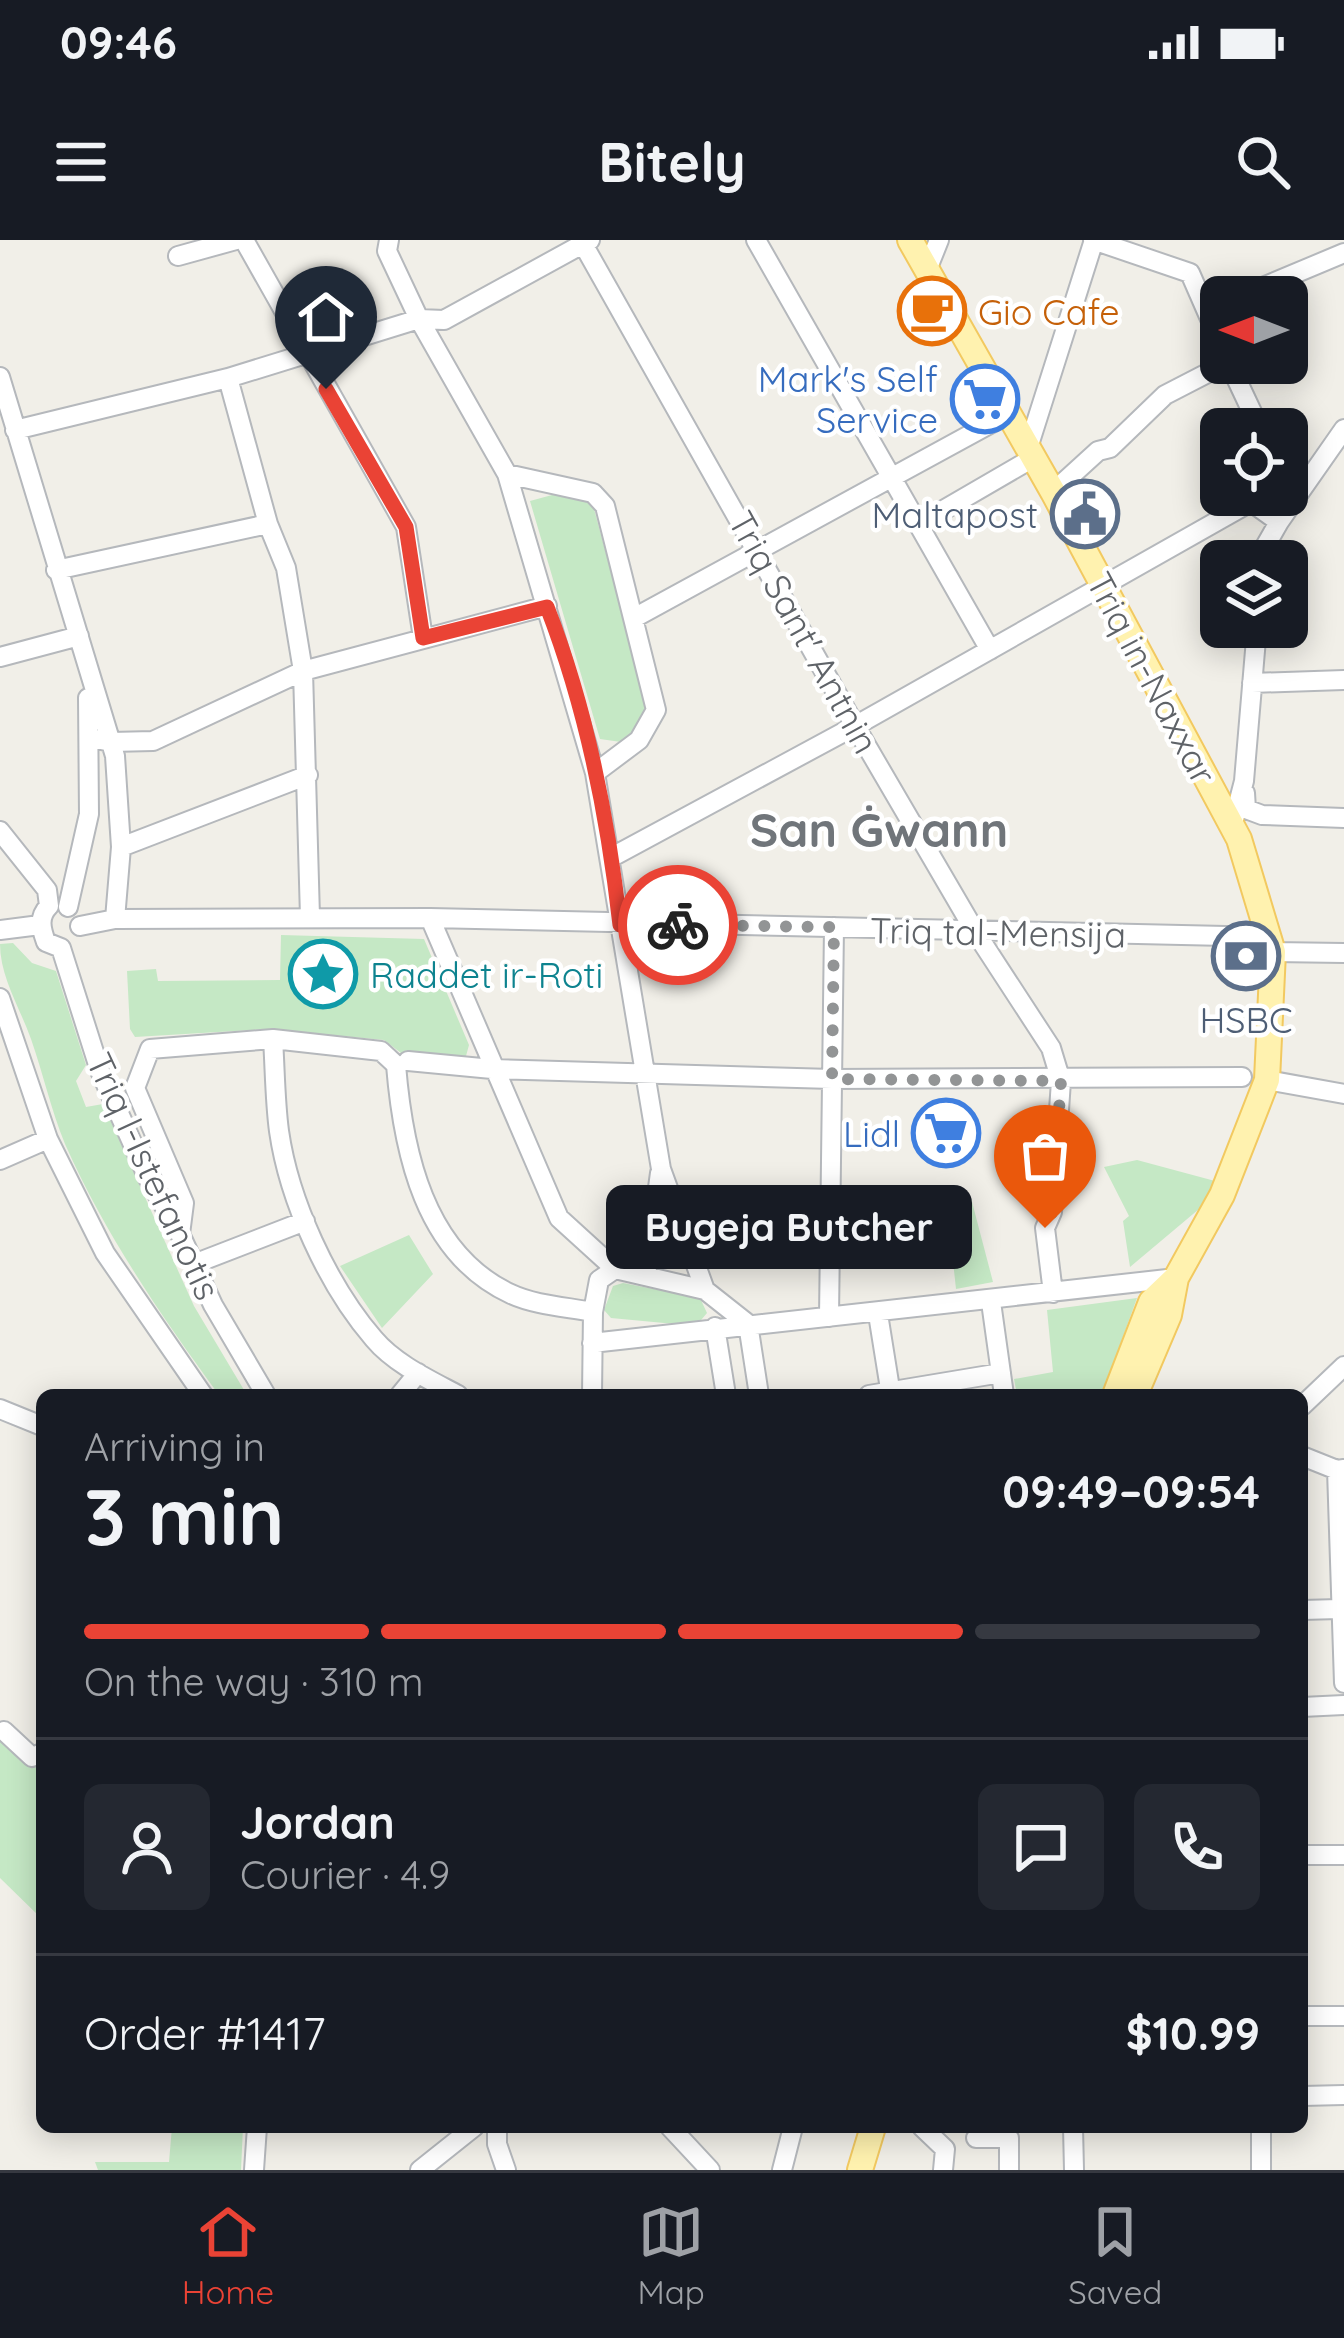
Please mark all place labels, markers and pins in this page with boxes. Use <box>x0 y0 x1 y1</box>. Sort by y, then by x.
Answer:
pin <box>275 266 377 389</box>
cafe icon: Gio Cafe <box>897 276 967 346</box>
place label: Gio Cafe <box>978 289 1120 334</box>
place label: Mark's Self Service <box>758 356 938 442</box>
supermarket icon: Mark's Self Service <box>950 364 1020 434</box>
public building icon: Maltapost <box>1050 479 1120 549</box>
place label: Maltapost <box>872 492 1038 537</box>
bank icon: HSBC <box>1211 921 1281 991</box>
place icon: Raddet ir-Roti <box>288 939 358 1009</box>
place label: Raddet ir-Roti <box>370 952 603 997</box>
place label: HSBC <box>1199 997 1293 1042</box>
supermarket icon: Lidl <box>911 1098 981 1168</box>
pin <box>994 1105 1096 1228</box>
place label: Lidl <box>843 1111 900 1156</box>
callout: Bugeja Butcher <box>607 1186 973 1270</box>

